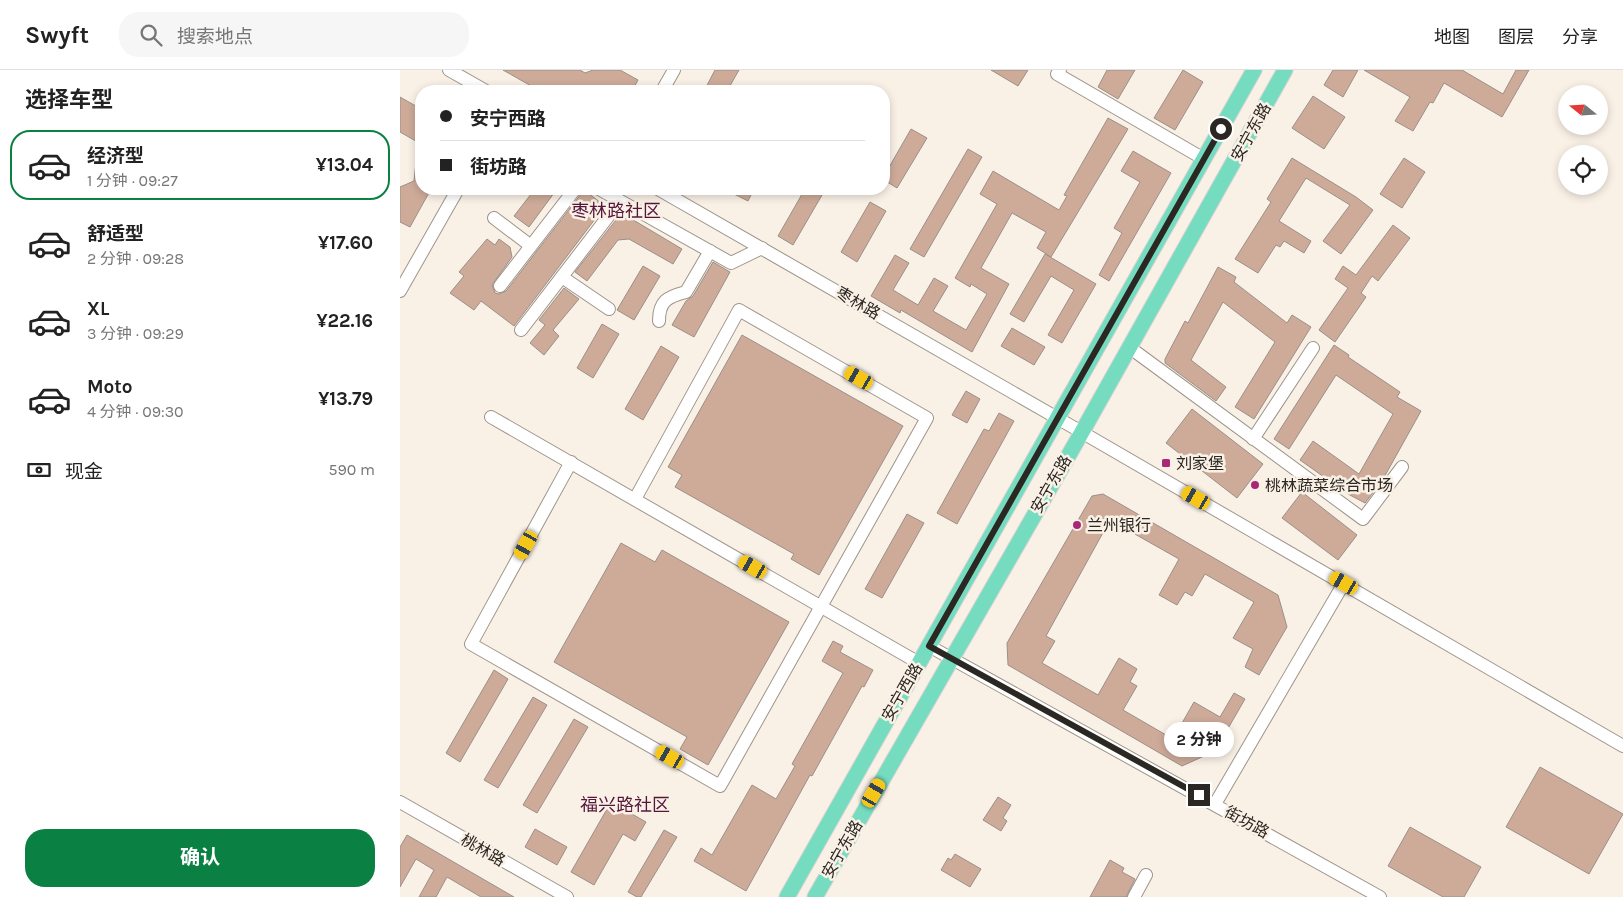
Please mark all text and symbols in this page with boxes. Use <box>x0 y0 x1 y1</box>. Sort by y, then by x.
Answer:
search box <box>119 12 469 57</box>
text: Swyft <box>25 21 89 49</box>
icon: search <box>137 21 165 49</box>
text: 搜索地点 <box>177 26 253 48</box>
text: 地图 <box>1434 26 1470 48</box>
text: 图层 <box>1498 26 1534 48</box>
text: 分享 <box>1562 26 1598 48</box>
north arrow <box>1558 85 1608 135</box>
map controls <box>1558 85 1608 195</box>
text: 选择车型 <box>25 87 113 113</box>
street label: 安宁东路 <box>1227 99 1275 165</box>
text: 安宁西路 <box>470 108 546 130</box>
route start <box>1210 118 1232 140</box>
icon: car <box>27 143 72 188</box>
text: 经济型 <box>87 145 144 167</box>
button: locate <box>1558 145 1608 195</box>
text: ¥13.04 <box>316 154 373 176</box>
text: 街坊路 <box>470 156 527 178</box>
text: 1 分钟 · 09:27 <box>87 171 178 190</box>
district label: 枣林路社区 <box>571 200 661 222</box>
icon: car <box>27 221 72 266</box>
text: 舒适型 <box>87 223 144 245</box>
text: ¥17.60 <box>318 232 373 254</box>
text: 2 分钟 · 09:28 <box>87 249 184 268</box>
street label: 枣林路 <box>832 283 884 323</box>
text: XL <box>87 298 109 320</box>
icon: car <box>27 299 72 344</box>
text: ¥22.16 <box>316 310 373 332</box>
text: 3 分钟 · 09:29 <box>87 324 184 343</box>
car <box>842 364 875 392</box>
text: Moto <box>87 376 133 398</box>
icon: car <box>27 377 72 422</box>
text: ¥13.79 <box>318 388 373 410</box>
text: 4 分钟 · 09:30 <box>87 402 184 421</box>
street label: 安宁东路 <box>1027 452 1075 516</box>
place label: 刘家堡 <box>1176 454 1224 473</box>
icon: cash <box>25 456 53 484</box>
marker: 刘家堡 <box>1160 457 1172 469</box>
text: 590 m <box>328 460 375 479</box>
text: 现金 <box>65 461 103 483</box>
place label: 桃林蔬菜综合市场 <box>1265 476 1393 495</box>
marker: 桃林蔬菜综合市场 <box>1249 479 1261 491</box>
car <box>1179 484 1212 512</box>
place label: 兰州银行 <box>1087 516 1151 535</box>
marker: 兰州银行 <box>1071 519 1083 531</box>
car <box>512 528 539 562</box>
car <box>736 553 769 581</box>
car <box>1327 569 1360 597</box>
street label: 安宁西路 <box>878 660 926 724</box>
callout: 2 分钟 <box>1164 722 1234 758</box>
text: 2 分钟 <box>1176 730 1222 749</box>
car <box>653 743 686 771</box>
car <box>860 776 887 810</box>
route end <box>1188 784 1210 806</box>
district label: 福兴路社区 <box>580 794 670 816</box>
street label: 街坊路 <box>1221 802 1273 842</box>
street label: 安宁东路 <box>818 817 866 881</box>
button: 确认 <box>25 829 375 887</box>
street label: 桃林路 <box>457 830 509 870</box>

